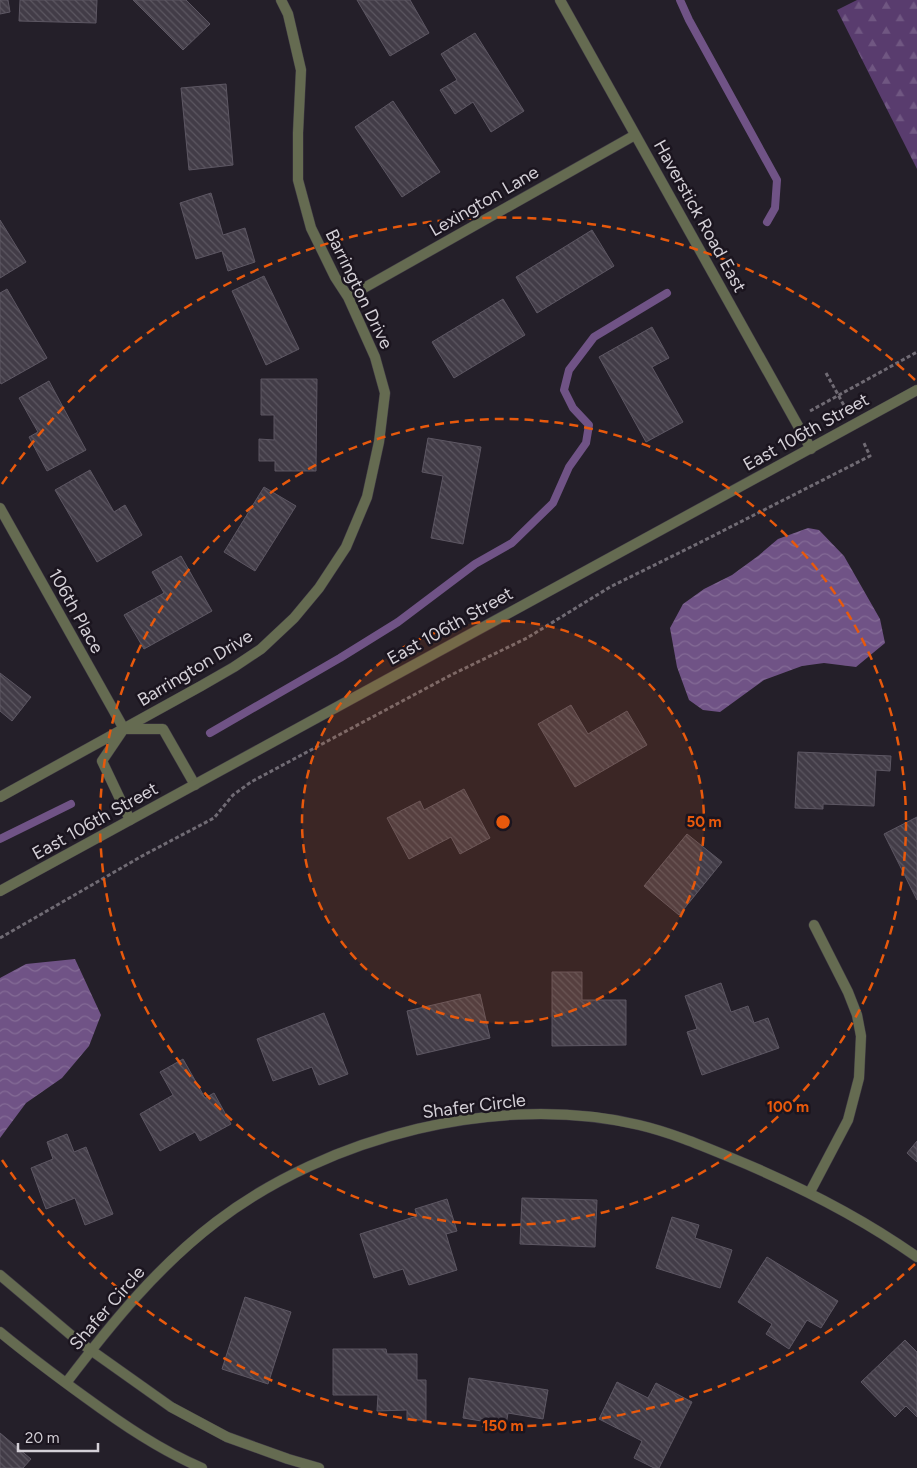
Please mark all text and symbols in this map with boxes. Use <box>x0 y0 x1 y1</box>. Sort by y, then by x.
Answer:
street label: Haverstick Road East <box>649 136 751 296</box>
street label: Lexington Lane <box>425 161 543 241</box>
street label: Barrington Drive <box>321 226 398 353</box>
street label: East 106th Street <box>739 388 873 476</box>
street label: 106th Place <box>44 565 108 657</box>
street label: East 106th Street <box>383 582 517 670</box>
street label: Barrington Drive <box>133 625 257 711</box>
street label: East 106th Street <box>28 777 162 865</box>
centre of rings <box>494 813 512 831</box>
text: 50 m <box>686 813 722 831</box>
street label: Shafer Circle <box>421 1089 527 1123</box>
text: 100 m <box>767 1098 809 1116</box>
street label: Shafer Circle <box>65 1261 150 1354</box>
text: 150 m <box>482 1417 524 1435</box>
scale bar <box>18 1420 98 1452</box>
text: 20 m <box>25 1429 59 1447</box>

